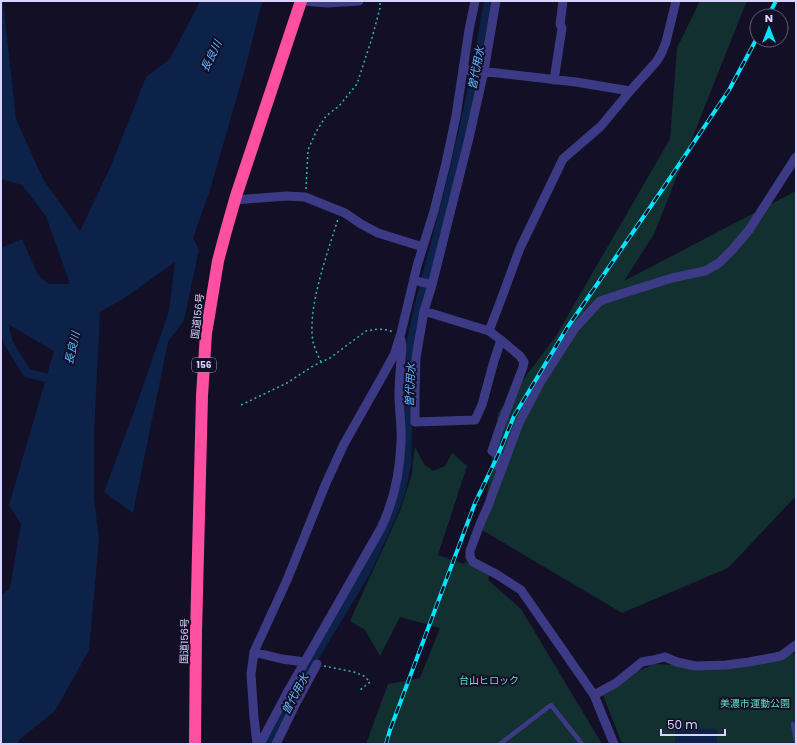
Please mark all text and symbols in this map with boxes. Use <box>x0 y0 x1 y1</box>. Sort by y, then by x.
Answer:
north arrow <box>749 8 789 48</box>
text: N <box>765 10 773 26</box>
water label: 長良川 <box>197 37 226 74</box>
water label: 曽代用水 <box>464 44 488 91</box>
street label: 国道156号 <box>187 292 208 340</box>
water label: 長良川 <box>60 329 84 366</box>
road number: 156 <box>192 358 216 372</box>
water label: 曽代用水 <box>401 362 419 407</box>
street label: 国道156号 <box>177 618 192 664</box>
water label: 曽代用水 <box>278 670 313 717</box>
park label: 台山ヒロック <box>459 673 519 688</box>
park label: 美濃市運動公園 <box>720 696 790 711</box>
scale bar <box>661 711 725 737</box>
text: 50 m <box>667 716 698 733</box>

